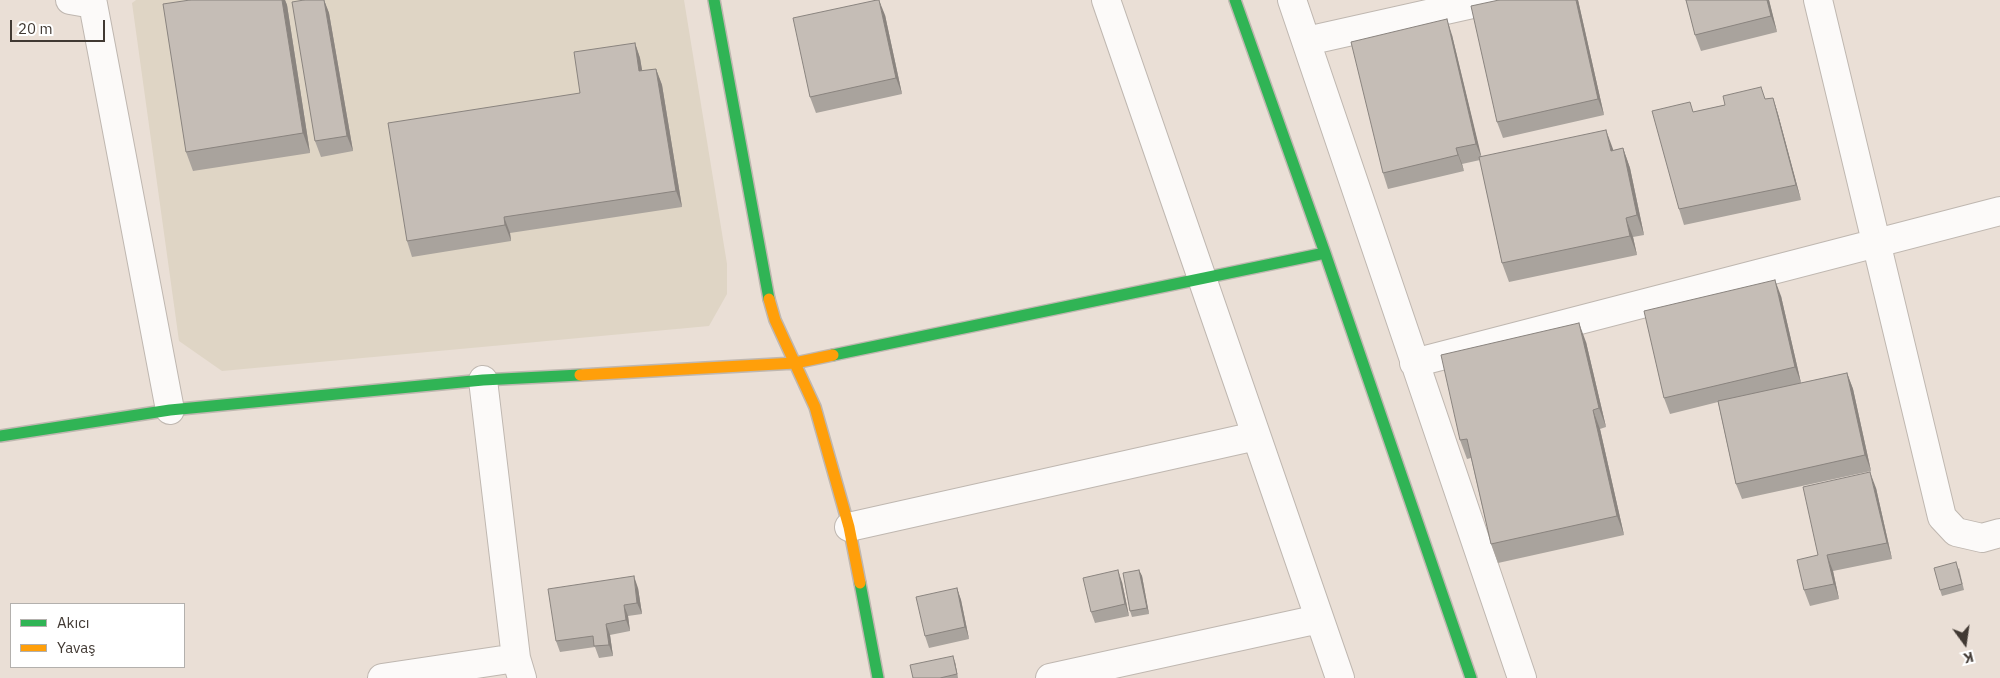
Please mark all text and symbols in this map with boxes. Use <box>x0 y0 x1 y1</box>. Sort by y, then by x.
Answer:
scale bar <box>12 10 108 42</box>
text: 20 m <box>18 19 53 38</box>
legend <box>10 603 185 668</box>
text: Akıcı <box>57 613 90 632</box>
north arrow <box>1940 618 1990 668</box>
text: Yavaş <box>57 638 96 657</box>
text: K <box>1962 648 1976 667</box>

